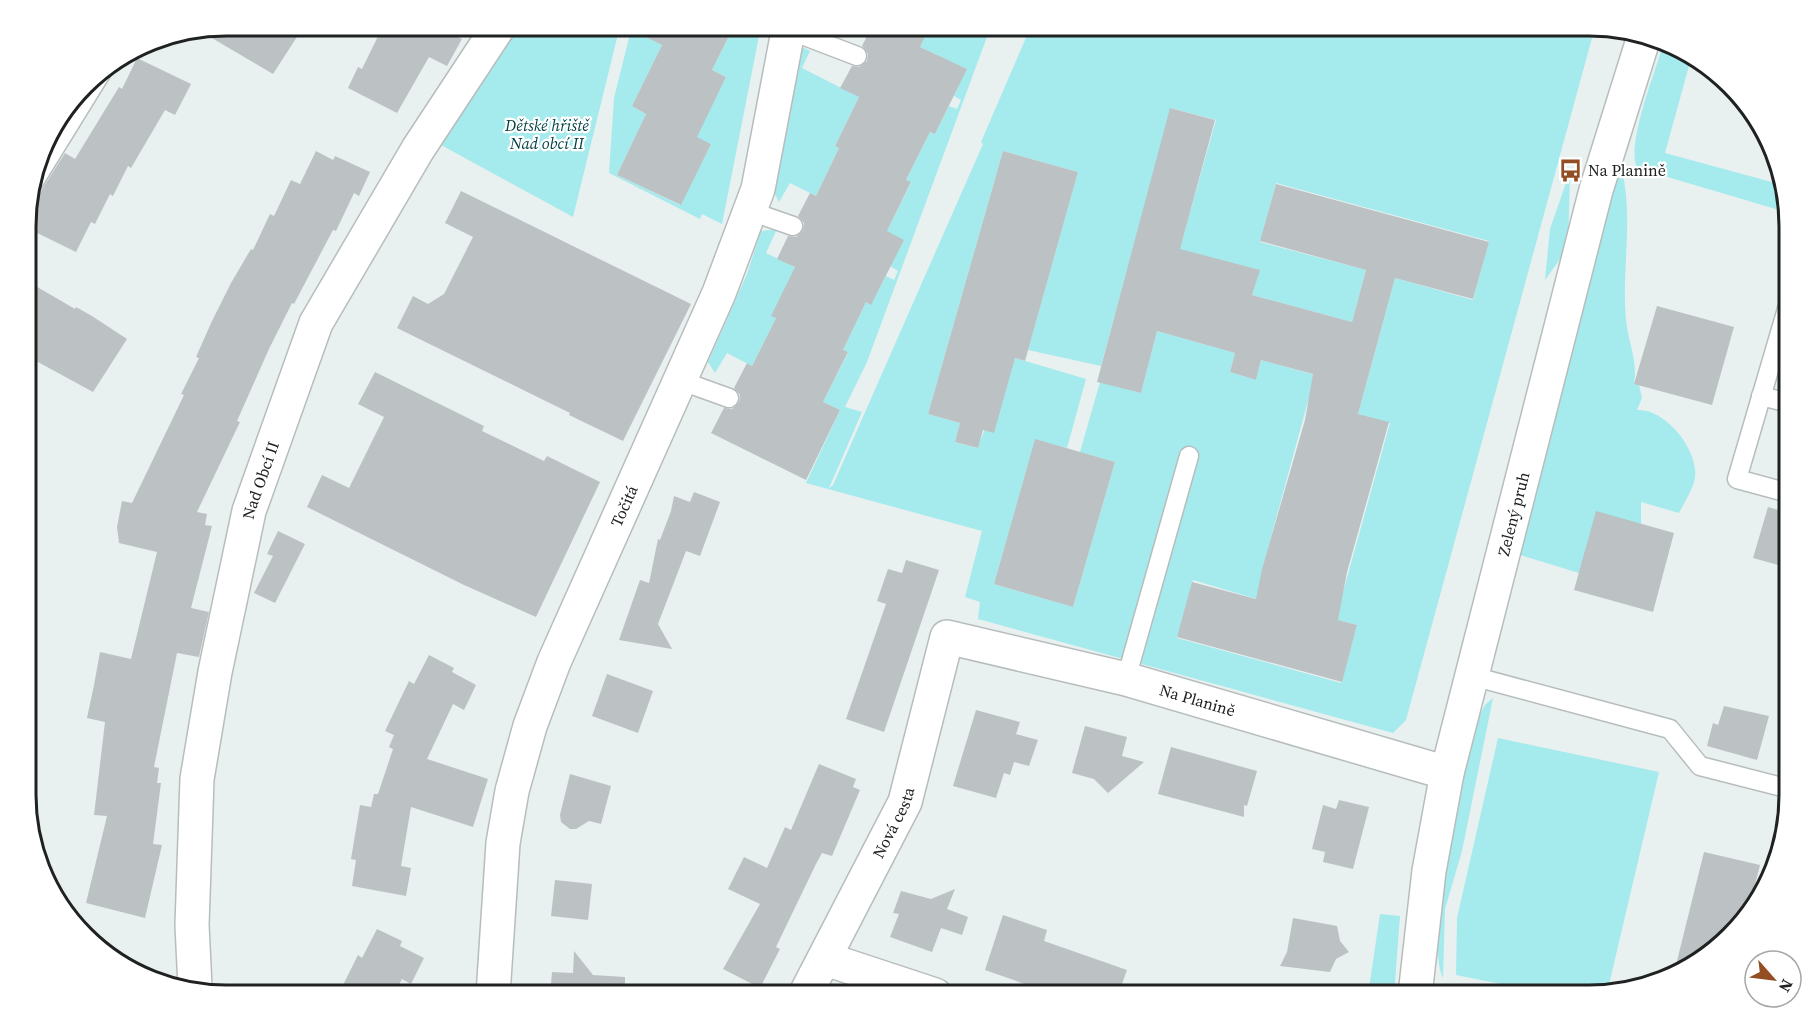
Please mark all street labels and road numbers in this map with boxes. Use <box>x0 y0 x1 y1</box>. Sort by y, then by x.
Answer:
street label: Nad Obcí II <box>237 438 284 521</box>
street label: Zelený pruh <box>1492 469 1535 558</box>
street label: Točitá <box>605 481 643 530</box>
street label: Na Planině <box>1157 678 1238 721</box>
street label: Nová cesta <box>867 784 920 862</box>

